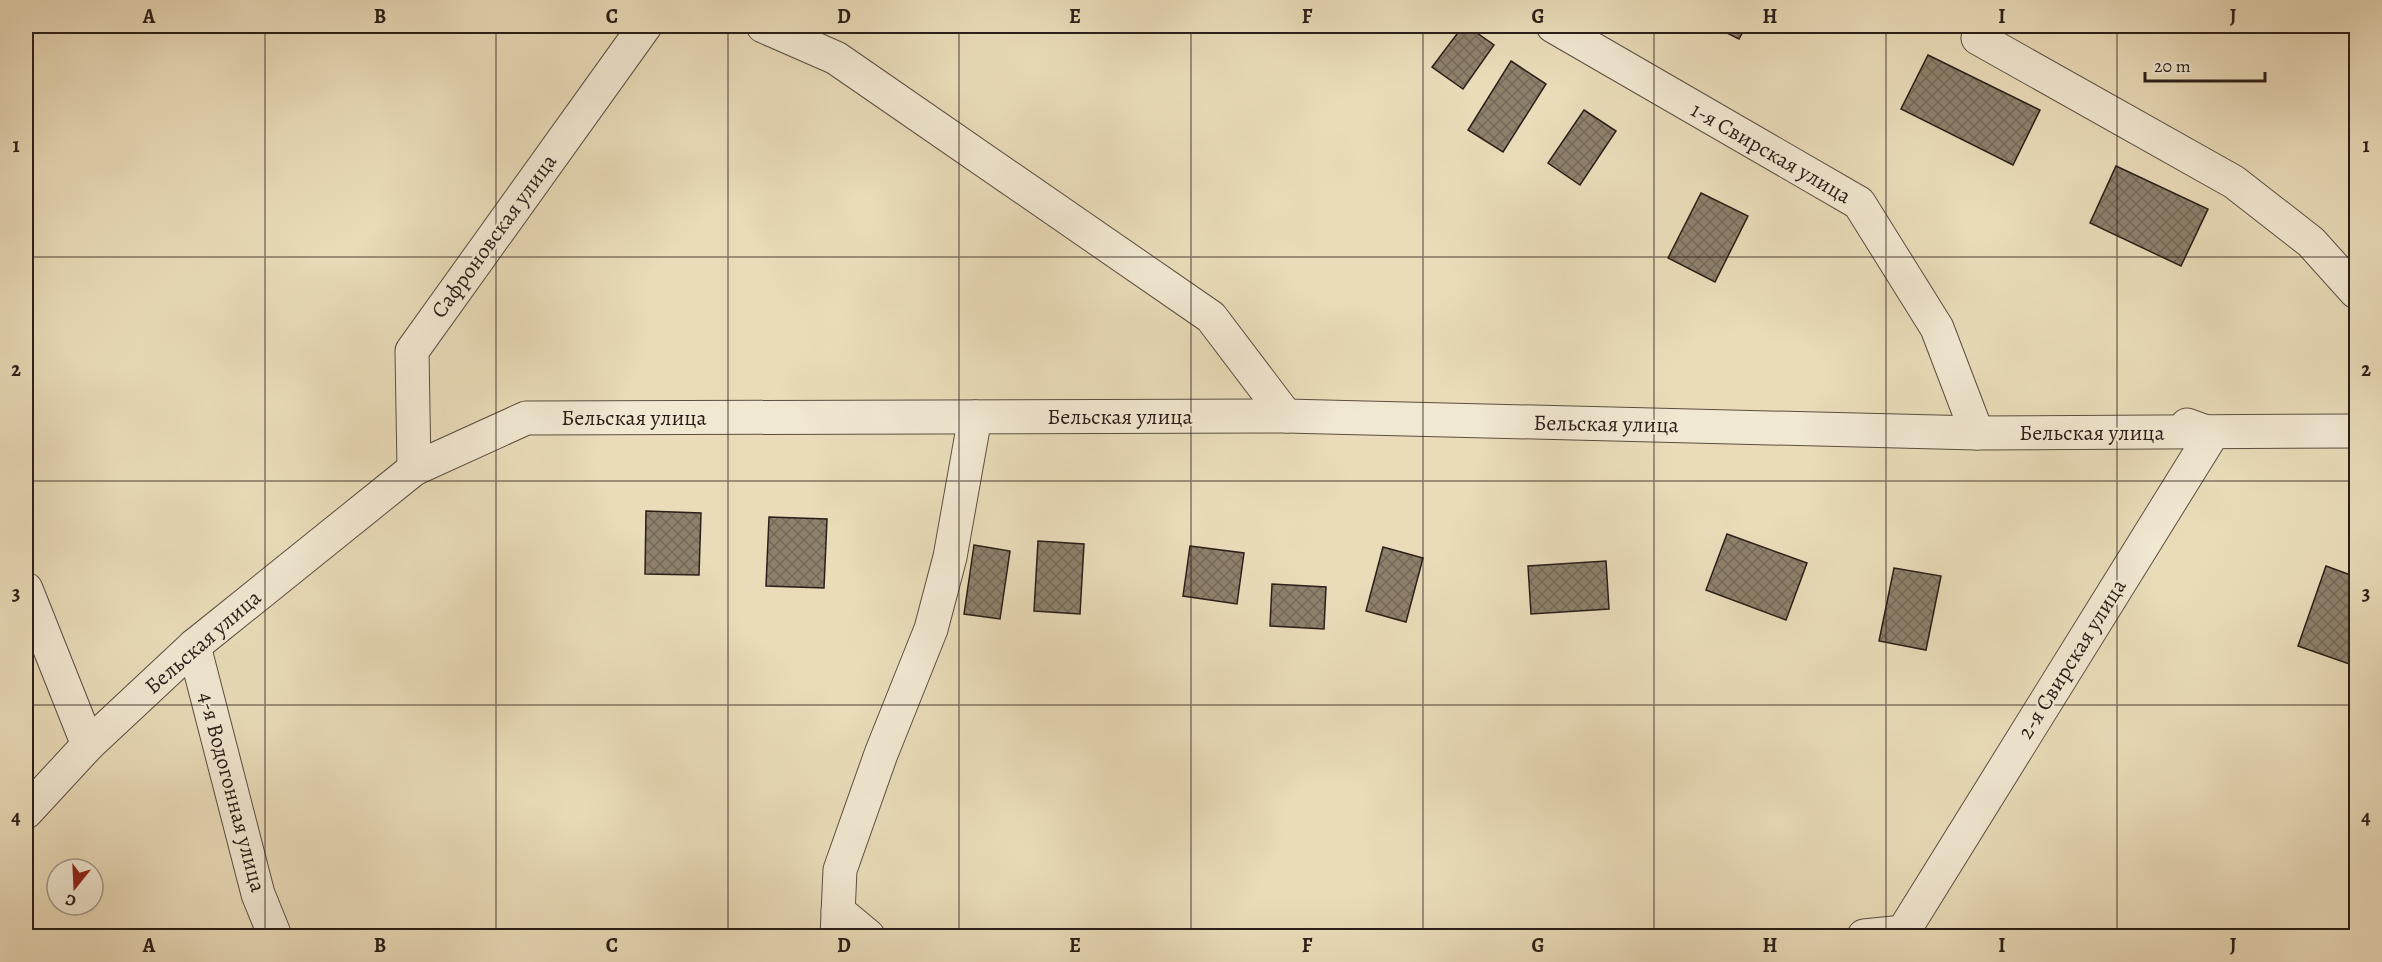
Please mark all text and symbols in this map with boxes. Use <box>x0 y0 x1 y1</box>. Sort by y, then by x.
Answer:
text: A <box>142 3 156 30</box>
text: B <box>374 3 386 30</box>
text: C <box>606 3 618 30</box>
text: D <box>837 3 851 30</box>
text: E <box>1069 3 1081 30</box>
text: F <box>1302 3 1313 30</box>
text: G <box>1531 3 1545 30</box>
text: H <box>1763 3 1778 30</box>
text: I <box>1998 3 2006 30</box>
text: J <box>2230 3 2237 30</box>
scale bar <box>2145 45 2265 83</box>
text: 20 m <box>2154 54 2191 78</box>
street label: 1-я Свирская улица <box>1685 95 1857 212</box>
text: 1 <box>12 132 20 159</box>
text: 1 <box>2362 132 2370 159</box>
street label: Сафроновская улица <box>424 147 564 324</box>
text: 2 <box>11 356 21 383</box>
text: 2 <box>2361 356 2371 383</box>
street label: Бельская улица <box>1047 402 1194 432</box>
street label: Бельская улица <box>561 403 708 433</box>
street label: Бельская улица <box>1533 408 1680 440</box>
street label: Бельская улица <box>2019 418 2166 448</box>
street label: 2-я Свирская улица <box>2011 573 2134 745</box>
text: 3 <box>12 580 20 607</box>
text: 3 <box>2362 580 2370 607</box>
street label: Бельская улица <box>138 582 268 701</box>
street label: 4-я Водогонная улица <box>191 689 273 896</box>
text: 4 <box>11 804 21 831</box>
text: 4 <box>2361 804 2371 831</box>
north arrow <box>45 857 105 917</box>
text: С <box>62 888 79 912</box>
text: A <box>142 932 156 959</box>
text: B <box>374 932 386 959</box>
text: C <box>606 932 618 959</box>
text: D <box>837 932 851 959</box>
text: E <box>1069 932 1081 959</box>
text: F <box>1302 932 1313 959</box>
text: G <box>1531 932 1545 959</box>
text: H <box>1763 932 1778 959</box>
text: I <box>1998 932 2006 959</box>
text: J <box>2230 932 2237 959</box>

